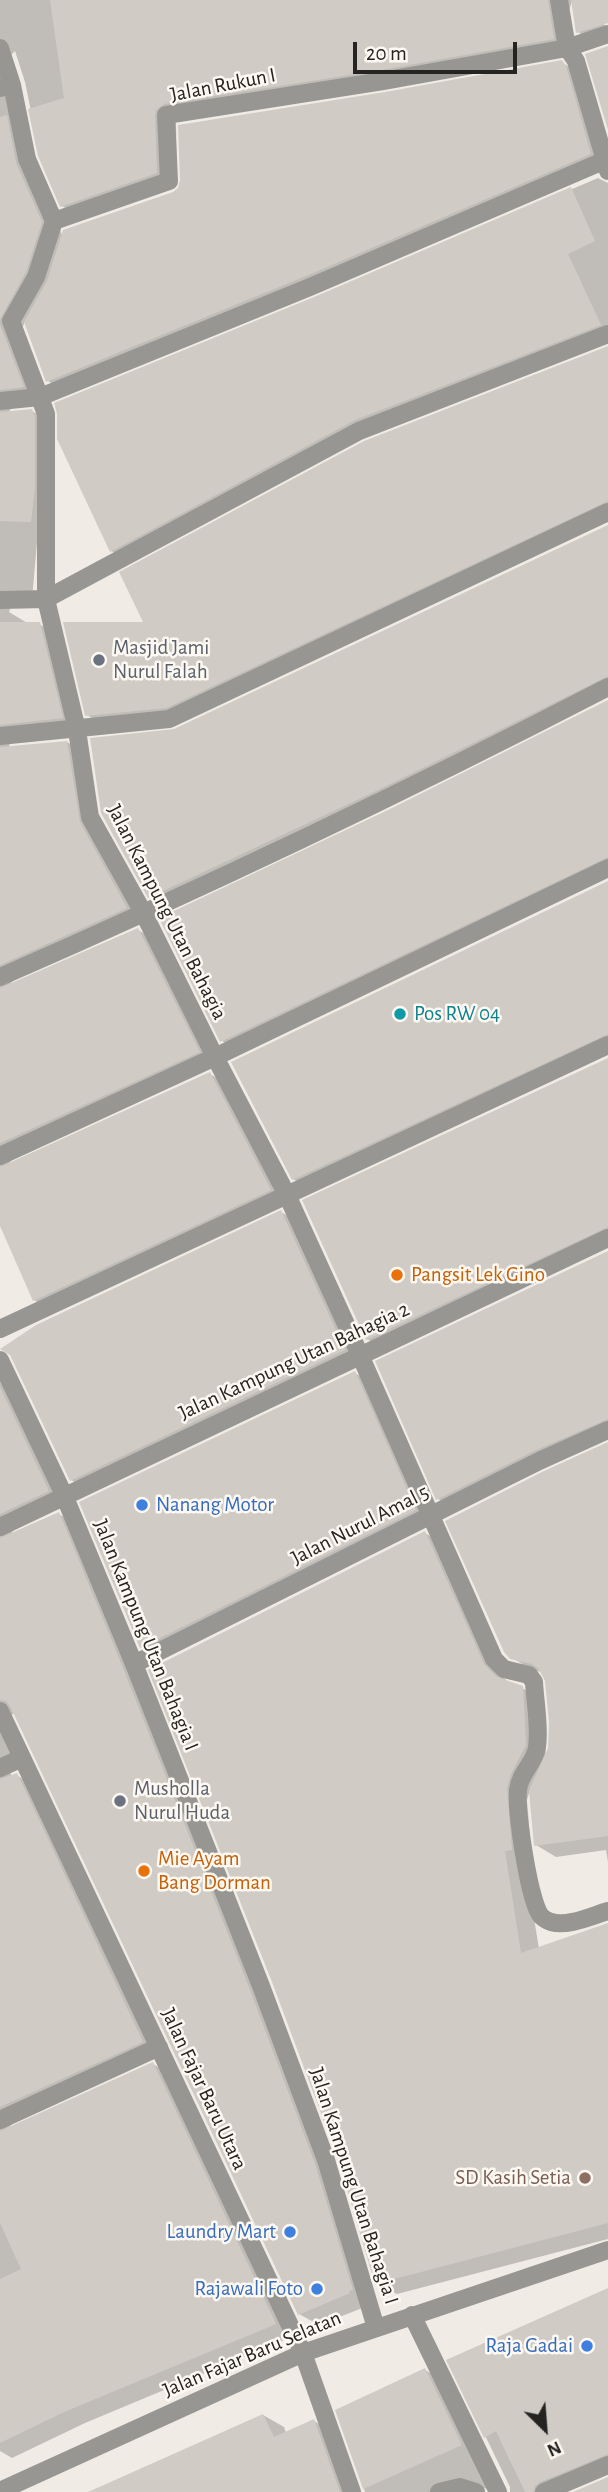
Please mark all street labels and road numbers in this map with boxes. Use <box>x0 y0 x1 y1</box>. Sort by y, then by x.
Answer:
street label: Jalan Rukun I <box>168 62 278 108</box>
street label: Jalan Kampung Utan Bahagia <box>102 800 232 1024</box>
street label: Jalan Kampung Utan Bahagia 2 <box>175 1296 413 1426</box>
street label: Jalan Nurul Amal 5 <box>287 1479 433 1571</box>
street label: Jalan Kampung Utan Bahagia I <box>88 1516 204 1754</box>
street label: Jalan Fajar Baru Utara <box>155 2004 253 2174</box>
street label: Jalan Kampung Utan Bahagia I <box>304 2064 404 2308</box>
street label: Jalan Fajar Baru Selatan <box>159 2305 345 2403</box>

